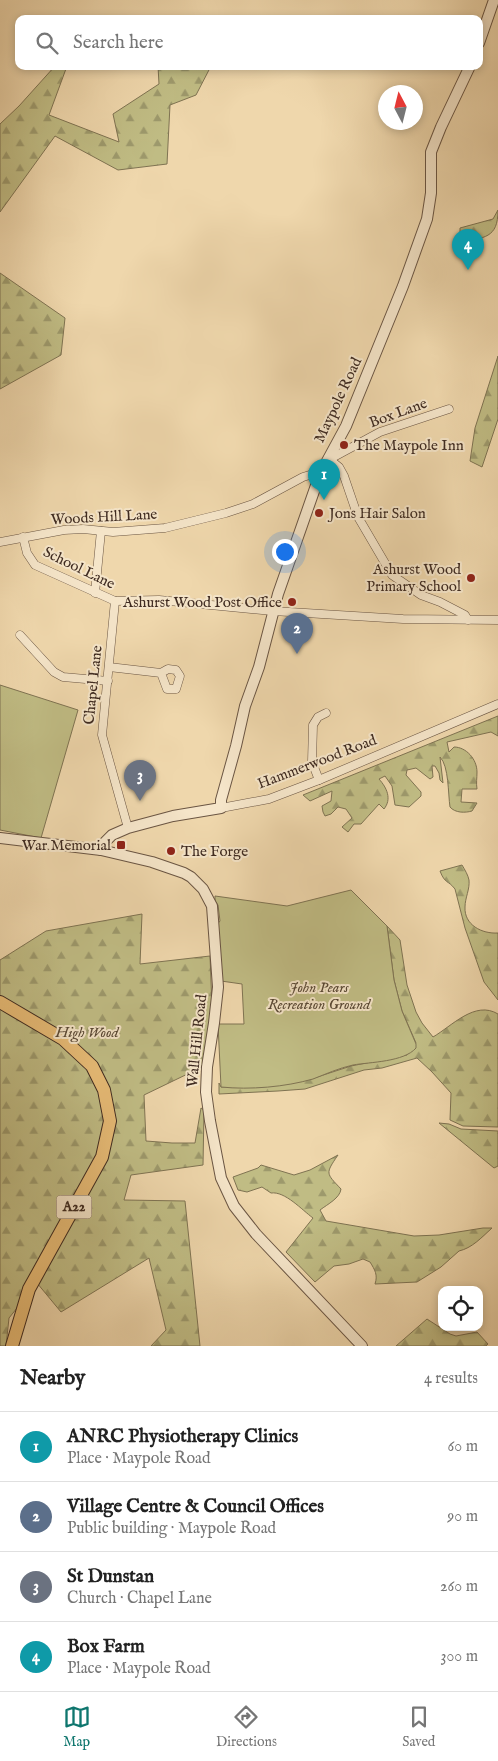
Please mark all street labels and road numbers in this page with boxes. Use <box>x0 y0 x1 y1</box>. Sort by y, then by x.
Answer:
street label: Maypole Road <box>310 353 366 446</box>
street label: Box Lane <box>366 394 430 432</box>
street label: Woods Hill Lane <box>50 505 158 529</box>
street label: School Lane <box>40 542 118 594</box>
street label: Chapel Lane <box>79 644 107 726</box>
street label: Hammerwood Road <box>255 730 380 793</box>
street label: Wall Hill Road <box>183 992 211 1089</box>
road number: A22 <box>56 1196 92 1218</box>

